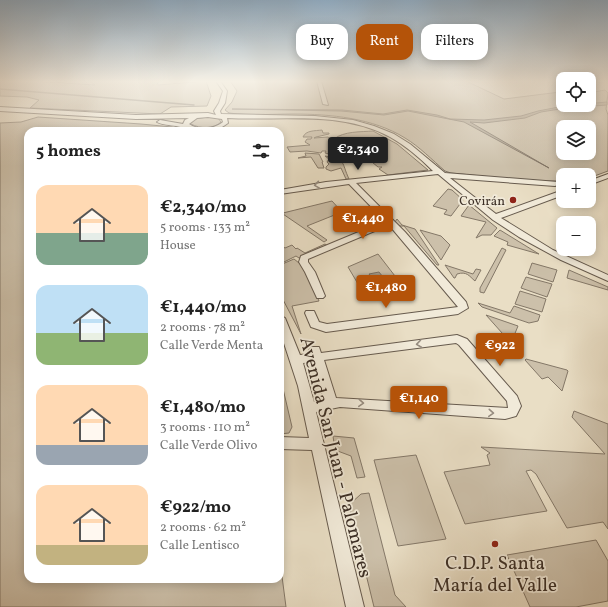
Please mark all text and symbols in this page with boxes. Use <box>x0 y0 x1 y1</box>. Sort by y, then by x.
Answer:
chip: Buy <box>296 24 348 60</box>
chip: Rent <box>356 24 413 60</box>
chip: Filters <box>421 24 488 60</box>
map controls <box>556 72 596 256</box>
button: locate <box>556 72 596 112</box>
button: layers <box>556 120 596 160</box>
pin: €2,340 <box>325 137 391 171</box>
text: 5 homes <box>36 140 101 163</box>
icon: filters <box>250 140 272 162</box>
text: €2,340 <box>337 141 379 159</box>
button: + <box>556 168 596 208</box>
one-way arrow <box>314 180 321 189</box>
place label: Covirán <box>459 193 505 211</box>
marker: Covirán <box>508 195 518 205</box>
text: €2,340/mo <box>160 196 246 219</box>
icon: home <box>68 201 116 249</box>
pin: €1,440 <box>330 206 396 240</box>
text: €1,440 <box>342 210 384 228</box>
button: − <box>556 216 596 256</box>
text: 5 rooms · 133 m² <box>160 219 250 237</box>
text: House <box>160 237 196 255</box>
pin: €1,480 <box>353 275 419 309</box>
text: €1,480 <box>365 279 407 297</box>
text: €1,440/mo <box>160 296 246 319</box>
icon: home <box>68 301 116 349</box>
text: 2 rooms · 78 m² <box>160 319 245 337</box>
pin: €922 <box>476 333 524 367</box>
street label: Avenida San Juan - Palomares <box>293 334 378 581</box>
text: Calle Verde Menta <box>160 337 263 355</box>
text: €922 <box>485 337 515 355</box>
one-way arrow <box>416 339 422 348</box>
pin: €1,140 <box>386 386 452 420</box>
text: €1,140 <box>399 390 439 408</box>
text: €1,480/mo <box>160 396 246 419</box>
one-way arrow <box>358 399 364 408</box>
icon: home <box>68 401 116 449</box>
one-way arrow <box>488 408 494 417</box>
text: 3 rooms · 110 m² <box>160 419 250 437</box>
text: Calle Verde Olivo <box>160 437 257 455</box>
text: €922/mo <box>160 496 231 519</box>
icon: home <box>68 501 116 549</box>
text: 2 rooms · 62 m² <box>160 519 246 537</box>
text: Calle Lentisco <box>160 537 239 555</box>
marker: C.D.P. Santa María del Valle <box>490 539 500 549</box>
place label: C.D.P. Santa María del Valle <box>433 551 557 599</box>

